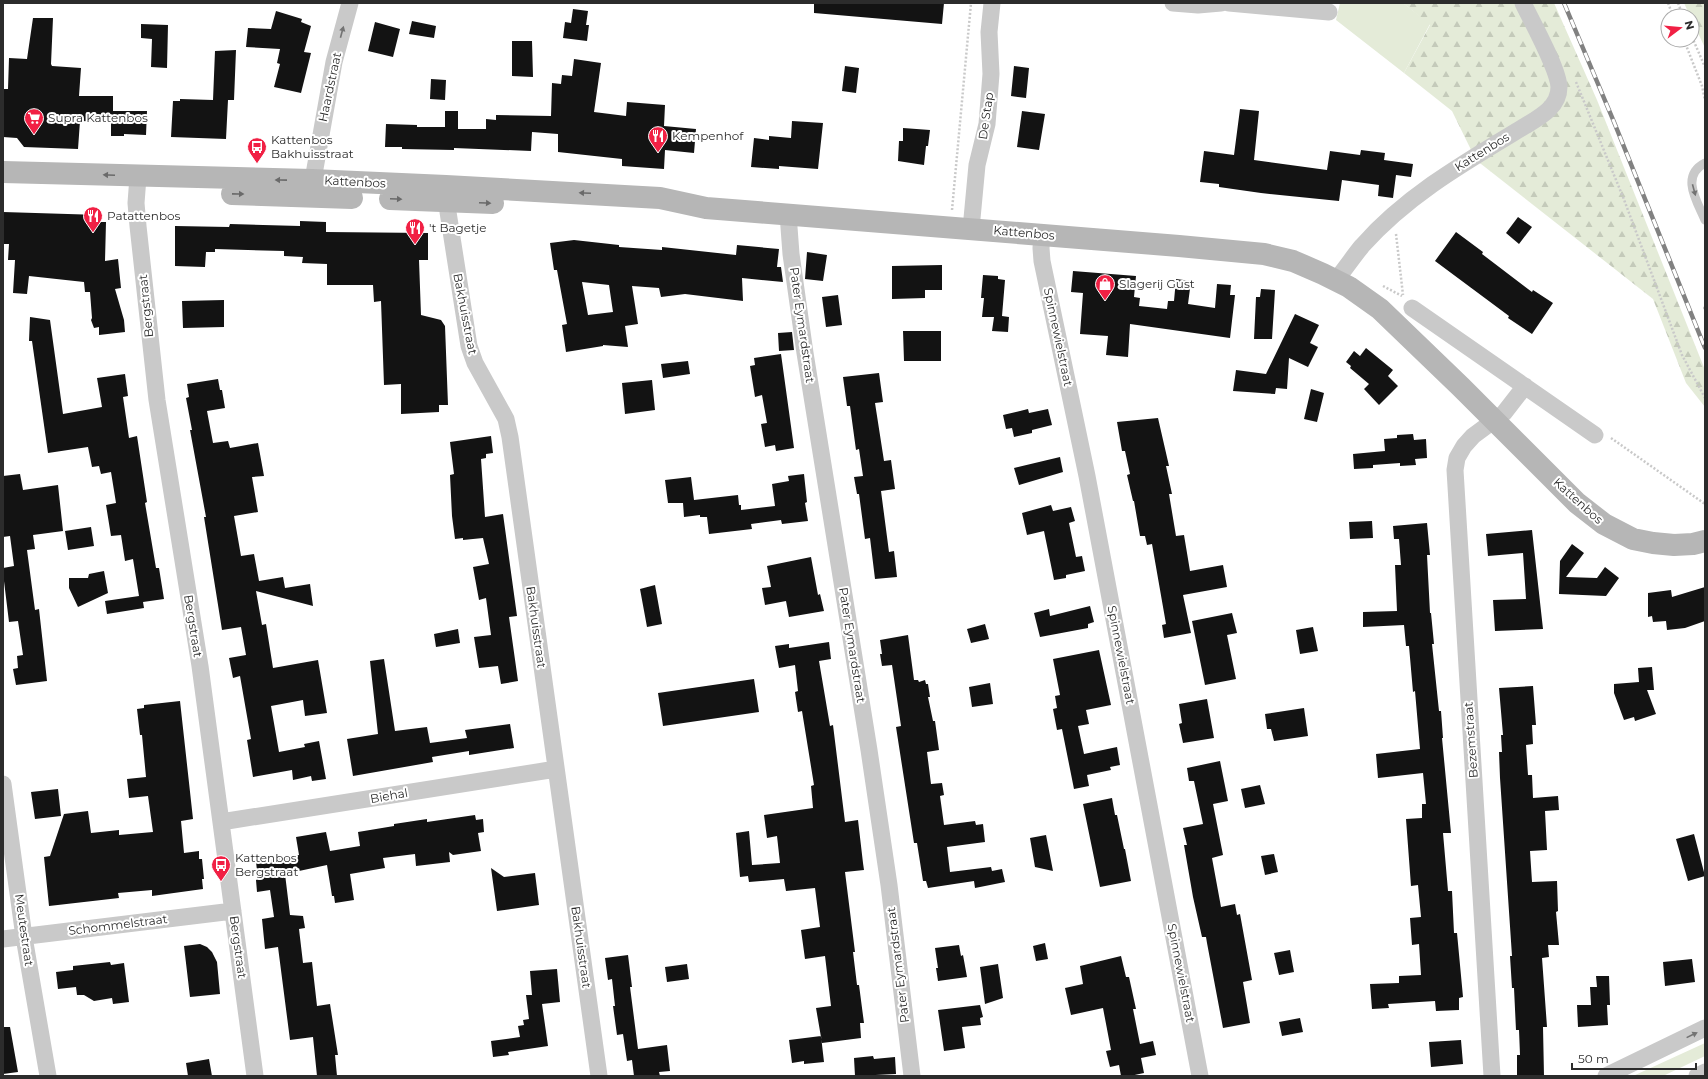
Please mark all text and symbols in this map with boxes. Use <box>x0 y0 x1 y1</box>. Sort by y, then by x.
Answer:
north arrow <box>1660 8 1700 48</box>
text: N <box>1682 19 1698 31</box>
one-way arrow <box>339 26 345 39</box>
street label: Haardstraat <box>315 51 344 123</box>
street label: De Stap <box>975 91 996 141</box>
supermarket icon: Supra Kattenbos <box>23 107 45 135</box>
place label: Supra Kattenbos <box>48 110 148 125</box>
restaurant icon: Kempenhof <box>647 125 669 153</box>
place label: Kempenhof <box>672 128 744 143</box>
street label: Kattenbos <box>1452 129 1512 174</box>
place label: Kattenbos Bakhuisstraat <box>271 132 354 161</box>
bus stop icon: Kattenbos Bakhuisstraat <box>246 136 268 164</box>
one-way arrow <box>103 172 115 179</box>
street label: Kattenbos <box>324 172 386 191</box>
one-way arrow <box>274 177 287 183</box>
one-way arrow <box>1691 183 1697 196</box>
one-way arrow <box>579 190 591 197</box>
one-way arrow <box>232 191 245 197</box>
one-way arrow <box>390 196 402 203</box>
one-way arrow <box>479 200 492 206</box>
restaurant icon: Patattenbos <box>82 205 104 233</box>
place label: Patattenbos <box>107 208 181 223</box>
restaurant icon: 't Bagetje <box>404 217 426 245</box>
place label: 't Bagetje <box>429 220 486 235</box>
street label: Kattenbos <box>993 222 1056 243</box>
street label: Pater Eymardstraat <box>787 266 818 384</box>
street label: Bakhuisstraat <box>450 272 481 356</box>
shop icon: Slagerij Gust <box>1094 273 1116 301</box>
street label: Bergstraat <box>135 274 156 338</box>
place label: Slagerij Gust <box>1119 276 1195 291</box>
street label: Spinnewielstraat <box>1041 286 1076 388</box>
street label: Kattenbos <box>1550 474 1606 527</box>
street label: Bakhuisstraat <box>523 585 550 669</box>
street label: Pater Eymardstraat <box>836 586 869 704</box>
street label: Bergstraat <box>181 594 206 658</box>
street label: Spinnewielstraat <box>1105 604 1138 706</box>
street label: Bezemstraat <box>1460 701 1481 779</box>
street label: Biehal <box>369 785 409 806</box>
place label: Kattenbos Bergstraat <box>235 850 298 879</box>
bus stop icon: Kattenbos Bergstraat <box>210 854 232 882</box>
street label: Meutestraat <box>12 893 37 967</box>
street label: Bakhuisstraat <box>568 905 595 989</box>
street label: Pater Eymardstraat <box>883 906 912 1024</box>
street label: Schommelstraat <box>68 911 168 938</box>
street label: Bergstraat <box>227 915 250 979</box>
street label: Spinnewielstraat <box>1165 922 1198 1024</box>
one-way arrow <box>1686 1032 1698 1038</box>
scale bar <box>1572 1045 1696 1071</box>
text: 50 m <box>1578 1051 1609 1066</box>

